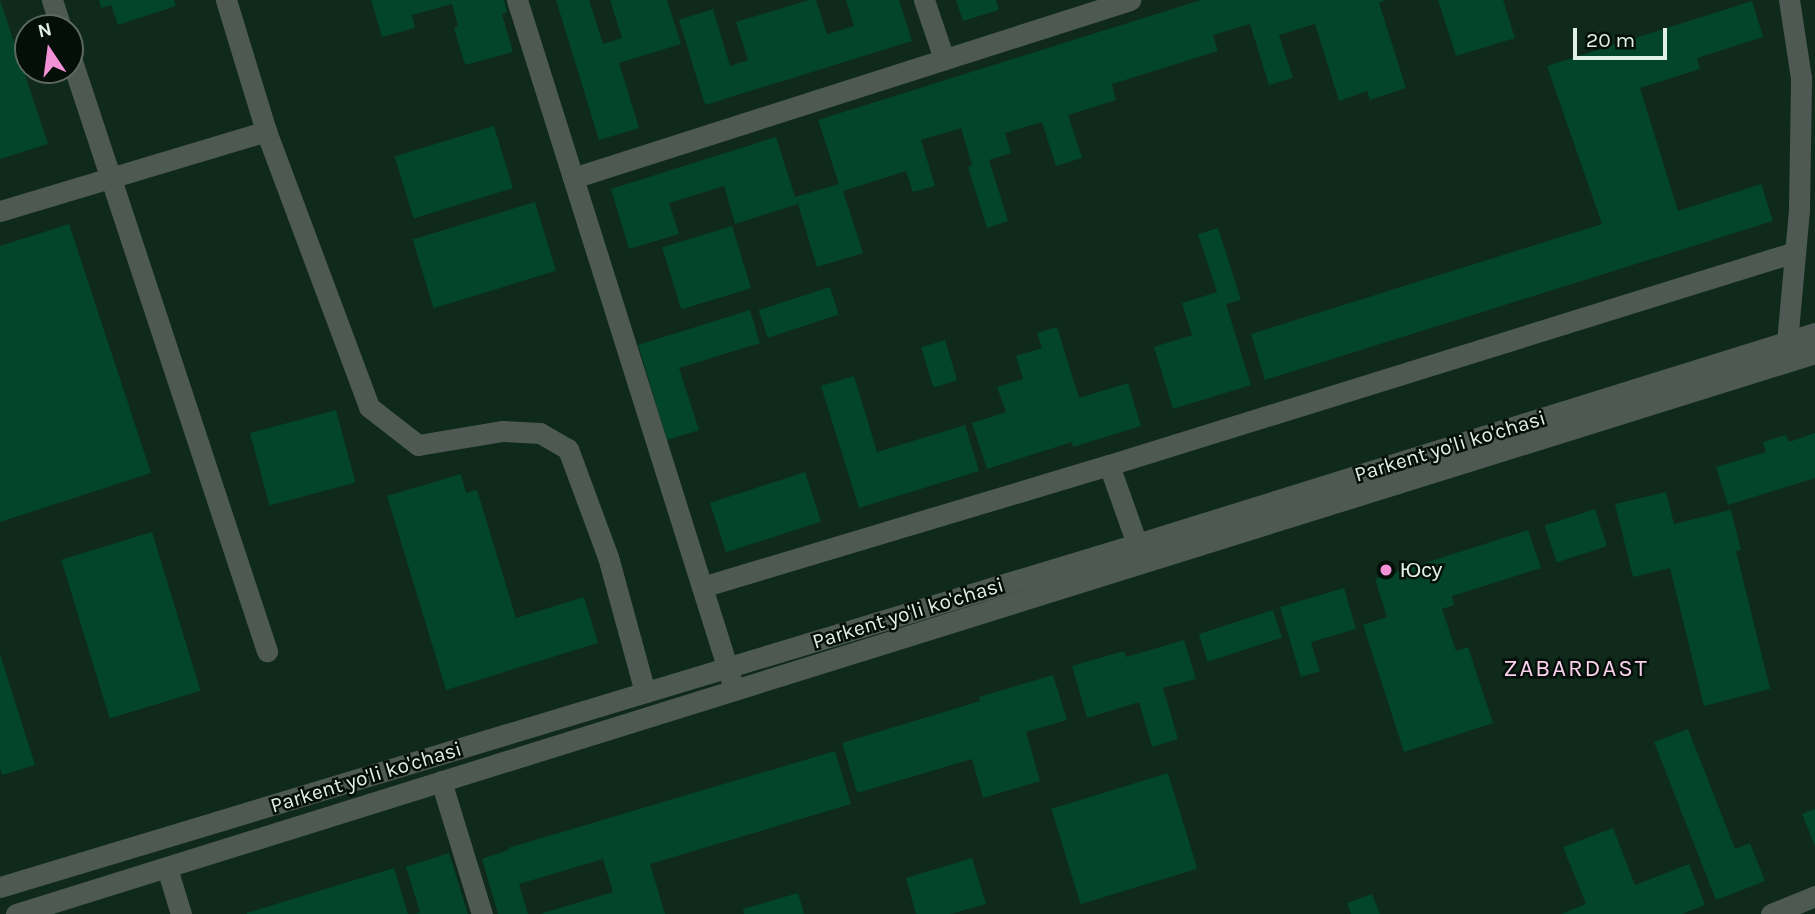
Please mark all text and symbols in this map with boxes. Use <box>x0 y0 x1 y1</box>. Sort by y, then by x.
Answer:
north arrow <box>14 14 84 84</box>
scale bar <box>1577 14 1672 58</box>
text: N <box>36 18 54 43</box>
text: 20 m <box>1586 28 1635 52</box>
street label: Parkent yo'li ko'chasi <box>1351 405 1549 487</box>
place label: Юсу <box>1400 557 1442 583</box>
marker: Юсу <box>1378 562 1394 578</box>
street label: Parkent yo'li ko'chasi <box>809 572 1007 654</box>
district label: ZABARDAST <box>1504 655 1648 683</box>
street label: Parkent yo'li ko'chasi <box>267 736 465 818</box>

